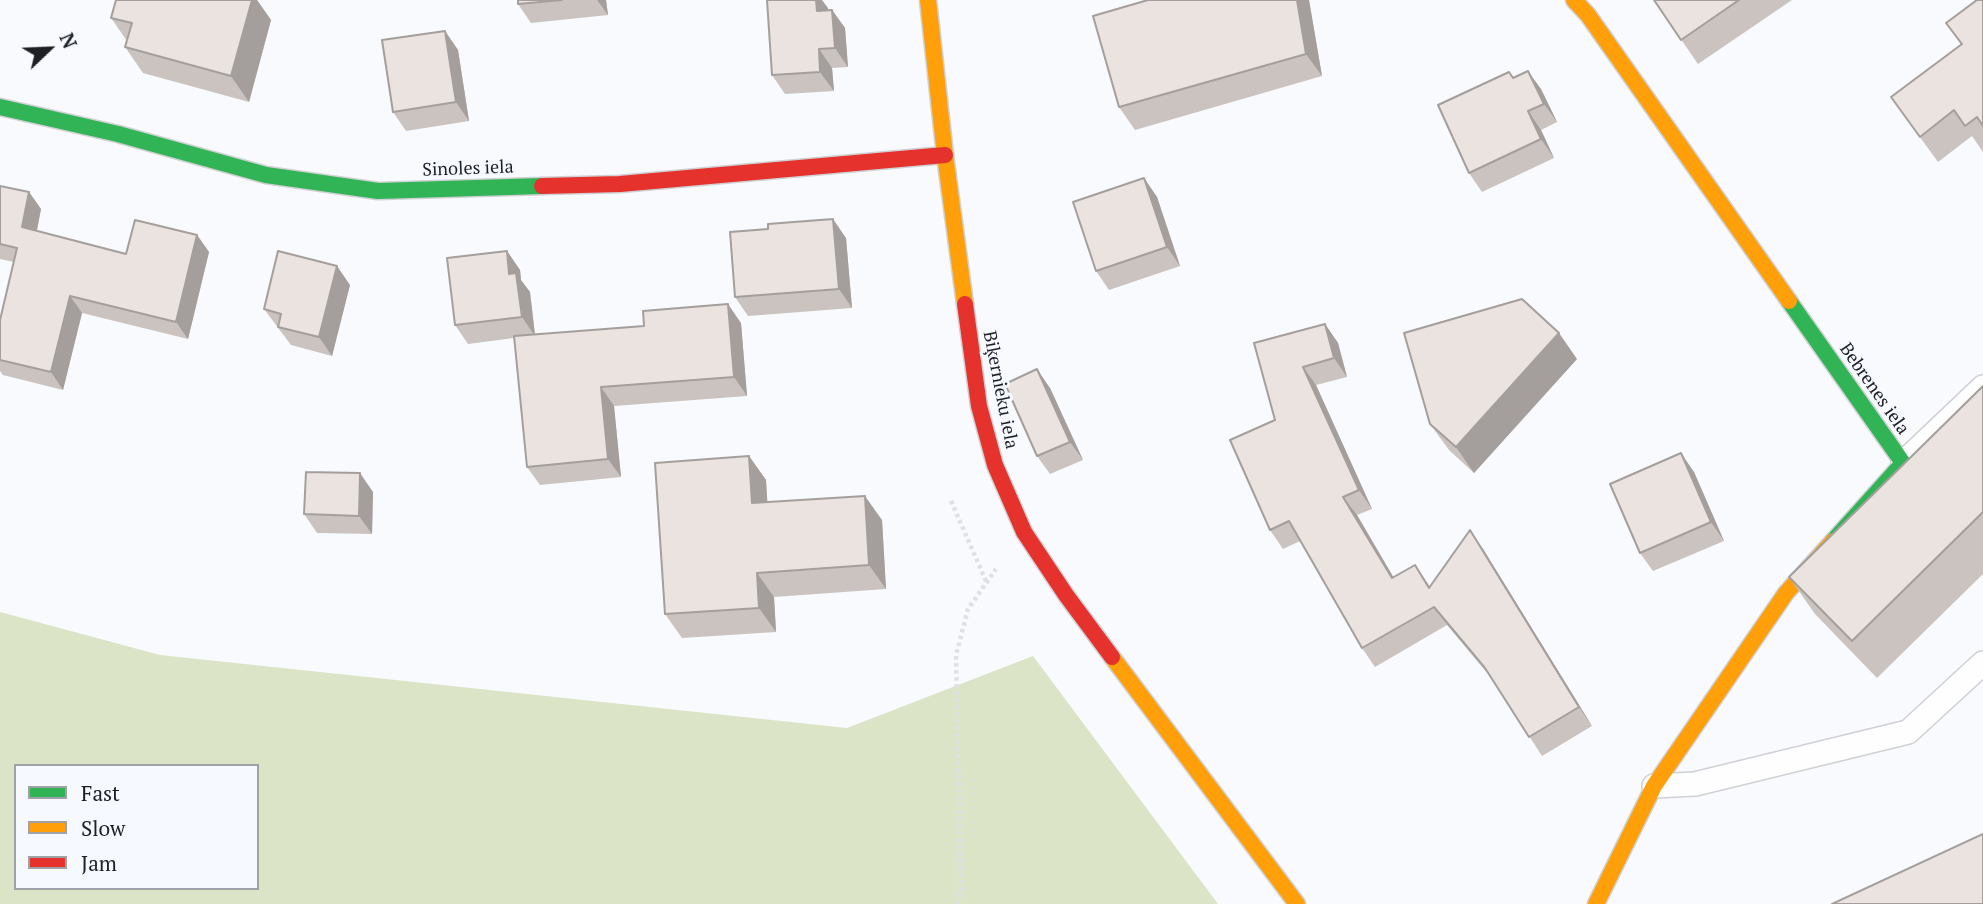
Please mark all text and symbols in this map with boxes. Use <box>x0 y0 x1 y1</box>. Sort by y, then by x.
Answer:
north arrow <box>14 14 84 84</box>
text: N <box>54 29 83 52</box>
street label: Sinoles iela <box>422 157 514 181</box>
street label: Biķernieku iela <box>978 329 1022 451</box>
street label: Bebrenes iela <box>1835 339 1913 439</box>
legend <box>14 764 259 890</box>
text: Fast <box>81 779 120 807</box>
text: Slow <box>81 814 125 842</box>
text: Jam <box>81 849 117 877</box>

